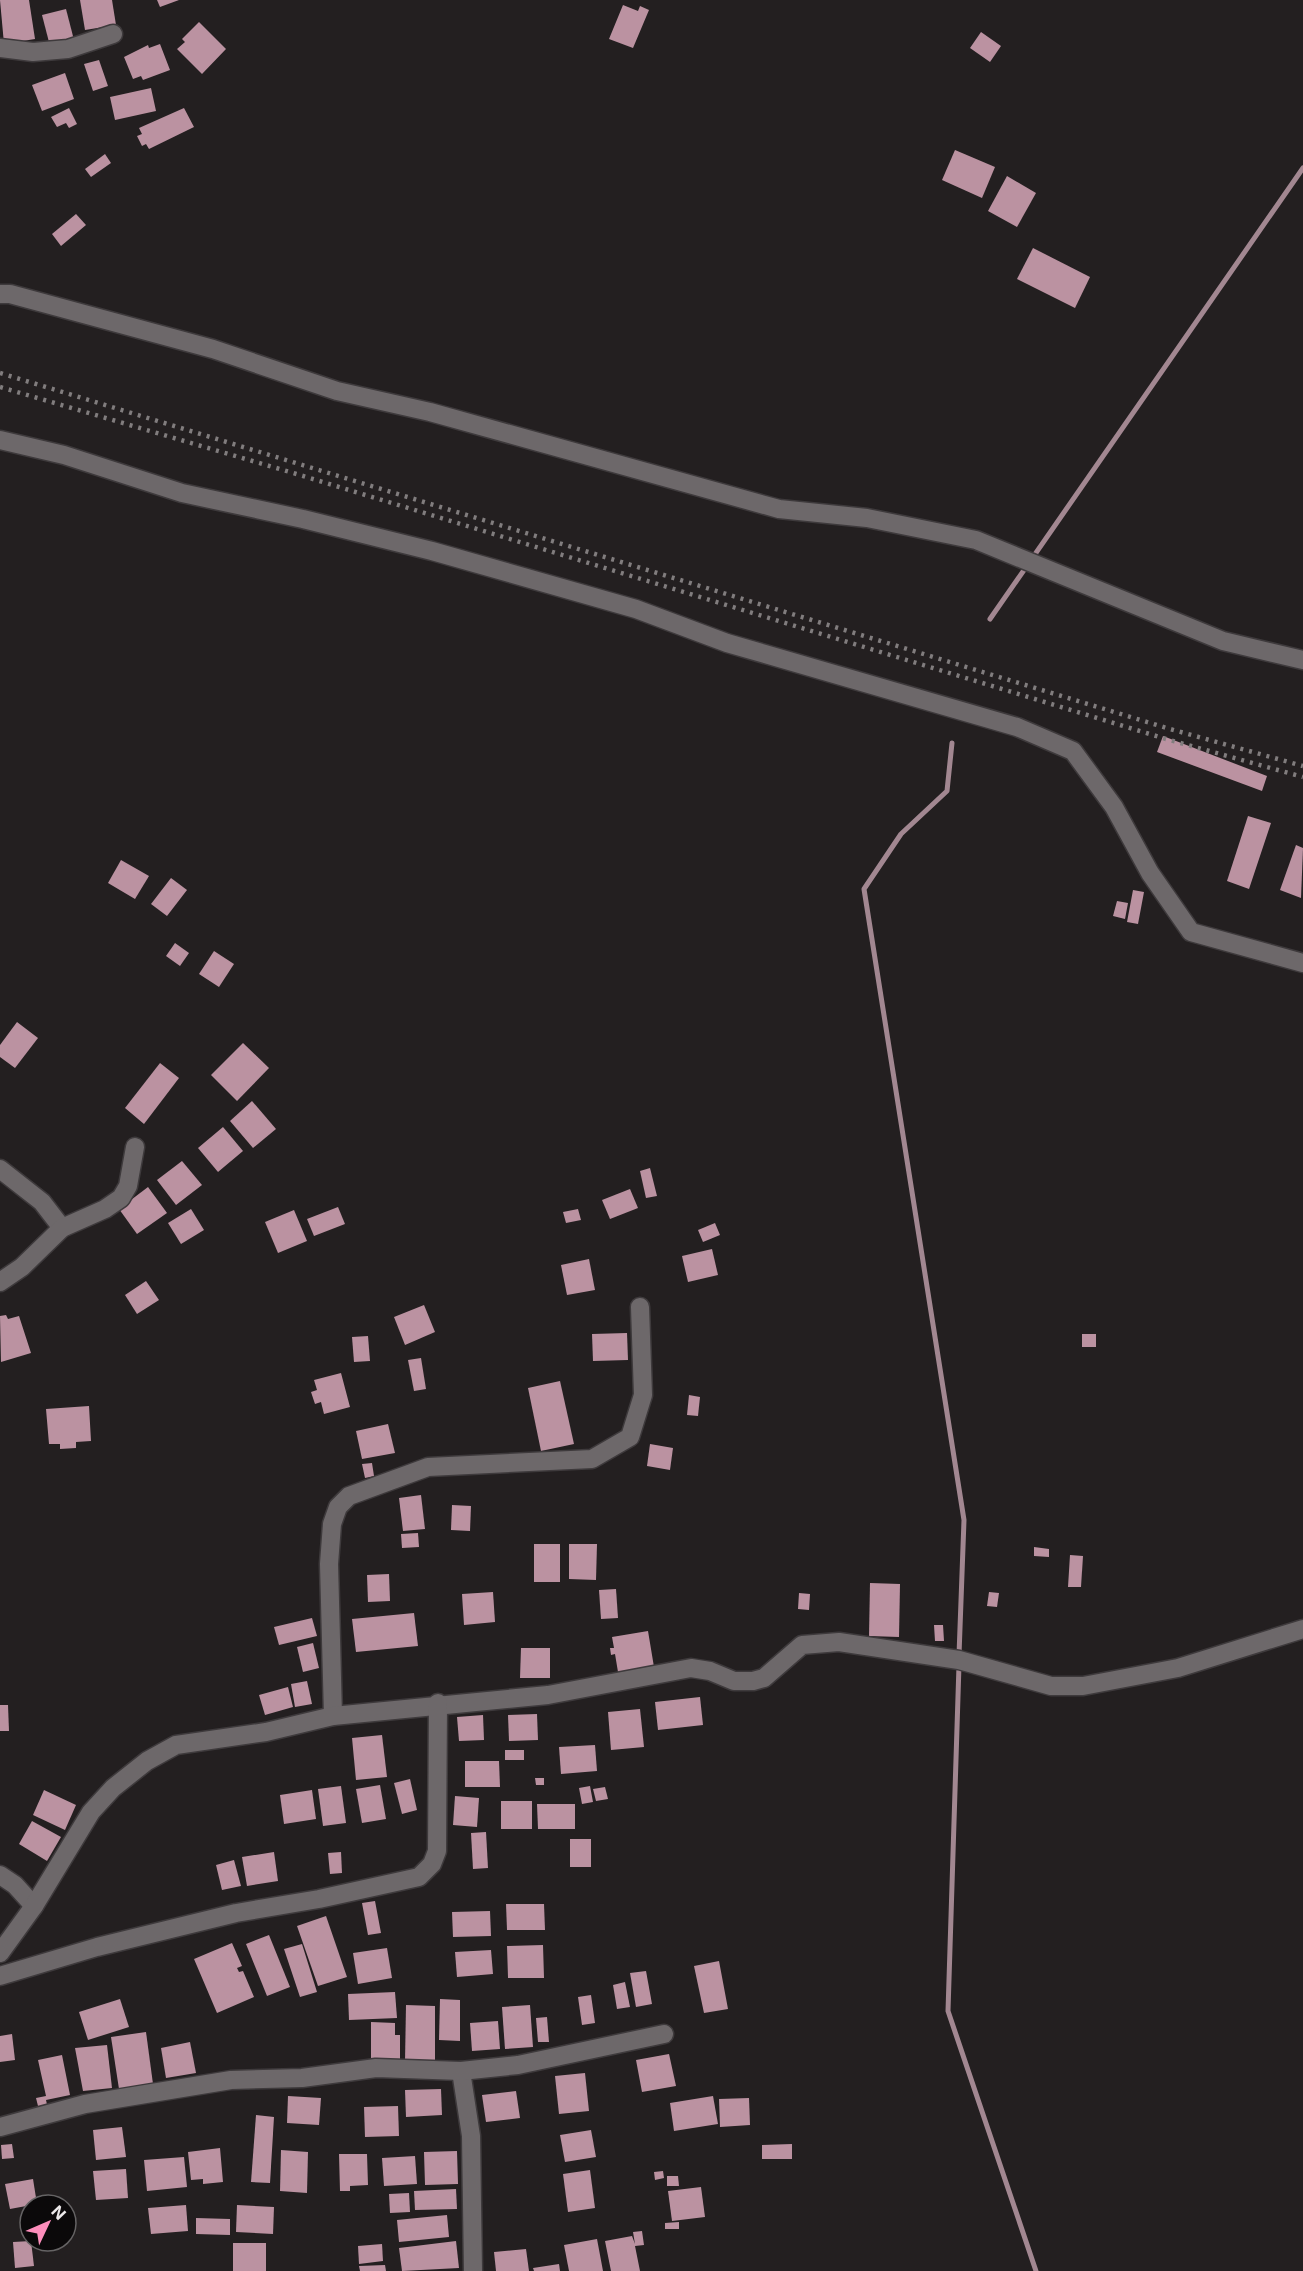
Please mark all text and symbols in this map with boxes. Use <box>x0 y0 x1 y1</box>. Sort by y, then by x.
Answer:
north arrow <box>18 2193 78 2253</box>
text: N <box>47 2201 70 2224</box>

